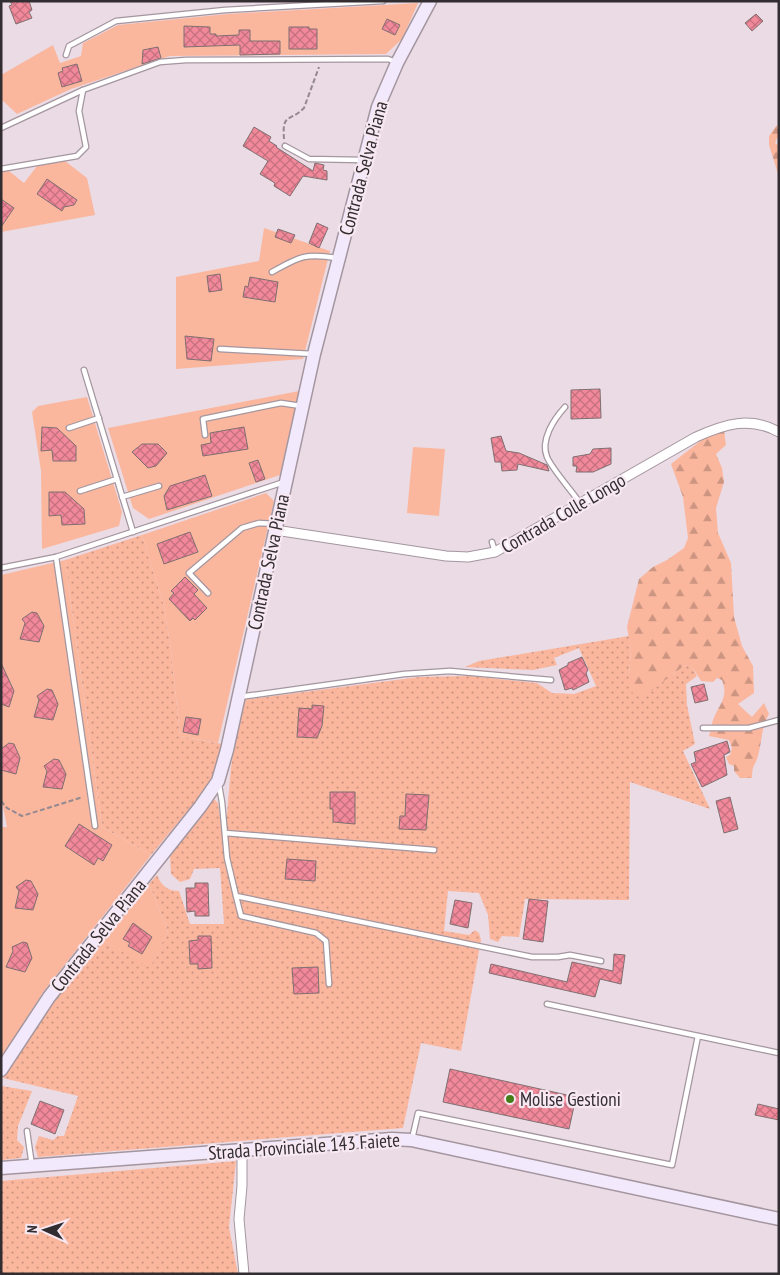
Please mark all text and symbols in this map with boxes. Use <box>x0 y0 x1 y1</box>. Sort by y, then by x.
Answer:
street label: Contrada Selva Piana <box>334 98 392 238</box>
street label: Contrada Colle Longo <box>496 468 630 558</box>
street label: Contrada Selva Piana <box>242 492 294 632</box>
street label: Contrada Selva Piana <box>45 874 151 996</box>
place label: Molise Gestioni <box>520 1087 621 1111</box>
marker: Molise Gestioni <box>504 1093 516 1105</box>
street label: Strada Provinciale 143 Faiete <box>207 1127 401 1165</box>
north arrow <box>20 1205 70 1255</box>
text: N <box>23 1225 41 1234</box>

